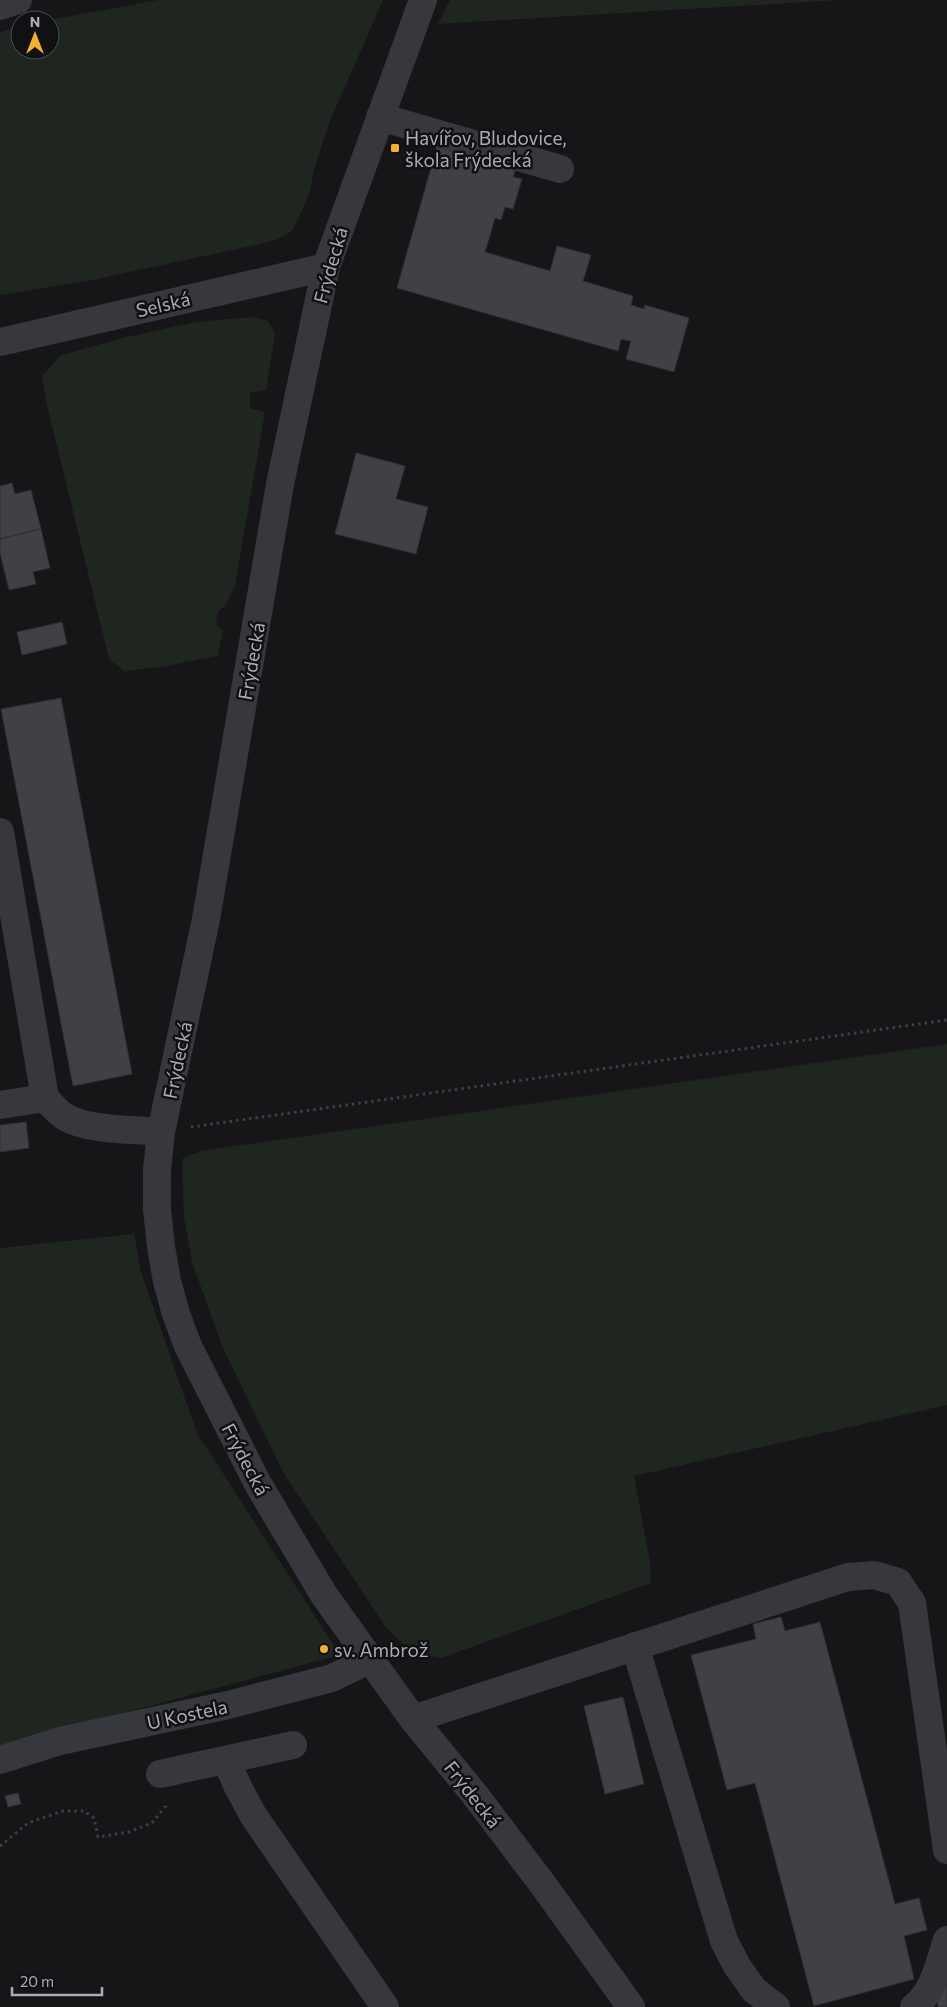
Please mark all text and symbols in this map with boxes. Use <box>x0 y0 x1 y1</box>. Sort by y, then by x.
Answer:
north arrow <box>10 10 60 60</box>
text: N <box>30 13 40 30</box>
place label: Havířov, Bludovice, škola Frýdecká <box>405 126 567 171</box>
marker: Havířov, Bludovice, škola Frýdecká <box>389 142 401 154</box>
street label: Frýdecká <box>308 224 352 306</box>
street label: Selská <box>134 287 192 321</box>
street label: Frýdecká <box>233 620 269 702</box>
street label: Frýdecká <box>158 1019 196 1101</box>
street label: Frýdecká <box>217 1419 275 1499</box>
place label: sv. Ambrož <box>334 1638 428 1661</box>
marker: sv. Ambrož <box>318 1643 330 1655</box>
street label: U Kostela <box>145 1694 229 1734</box>
street label: Frýdecká <box>440 1756 506 1832</box>
scale bar <box>12 1964 102 1996</box>
text: 20 m <box>20 1972 54 1990</box>

